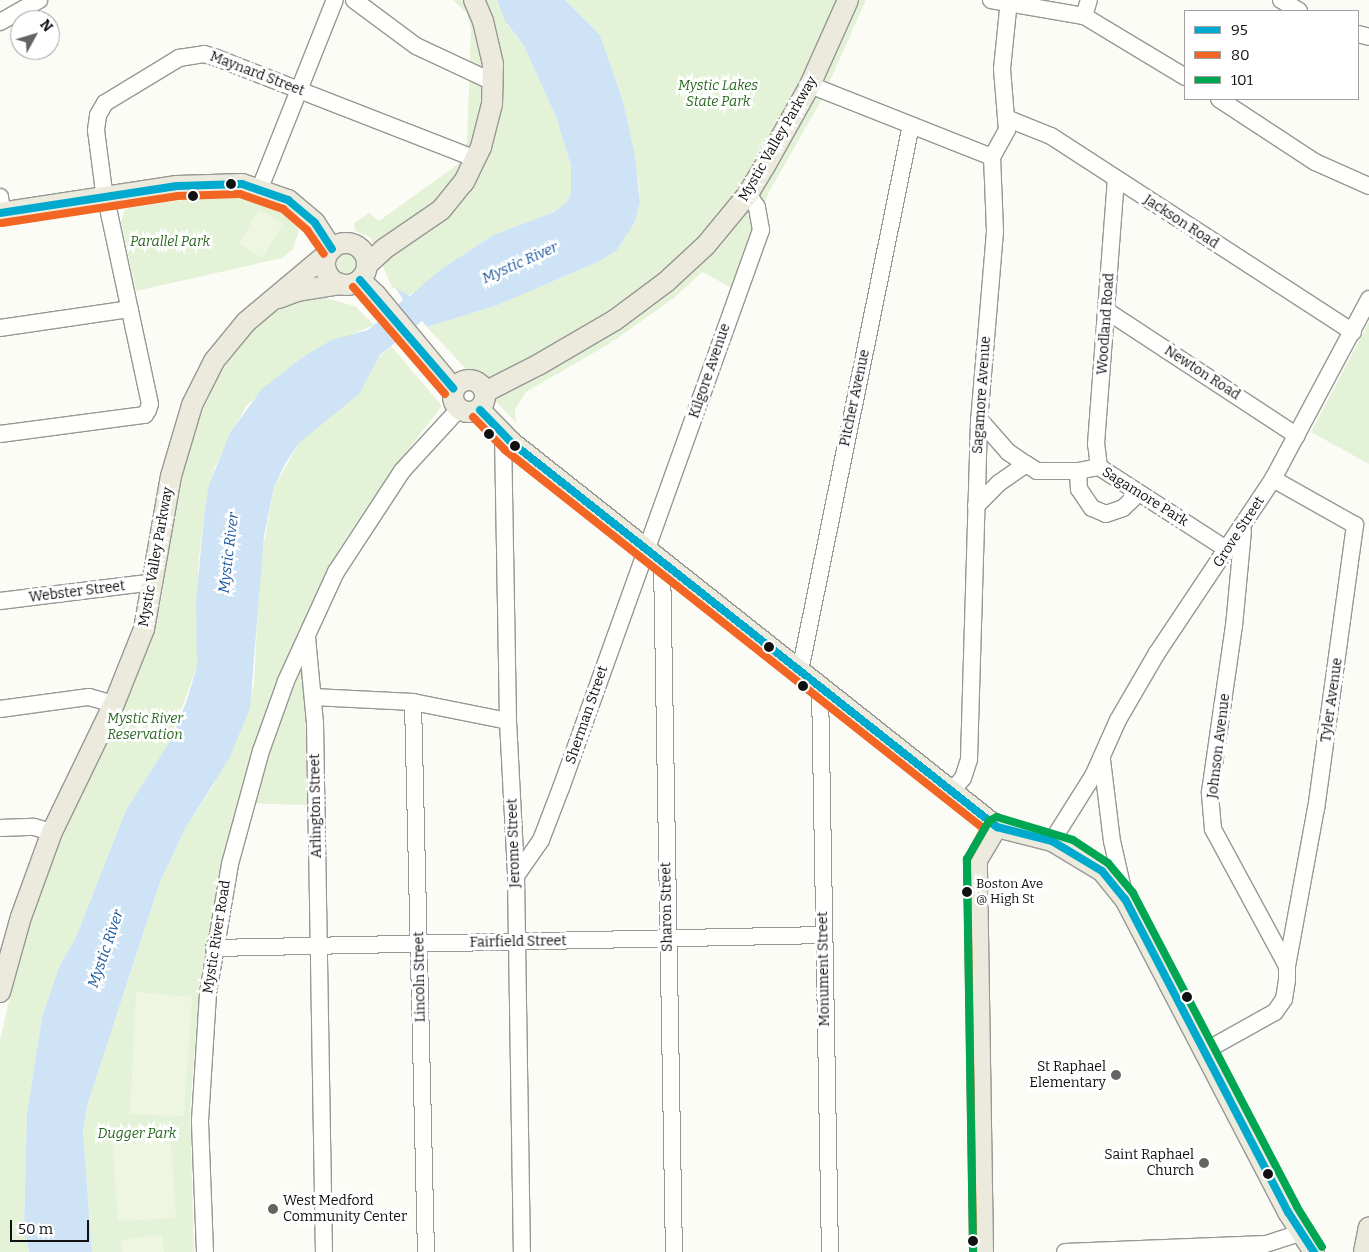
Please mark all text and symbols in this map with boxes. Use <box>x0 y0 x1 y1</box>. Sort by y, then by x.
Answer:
north arrow <box>10 10 60 60</box>
legend <box>1184 10 1359 100</box>
text: N <box>36 16 56 35</box>
text: 95 <box>1231 21 1248 39</box>
text: 80 <box>1231 46 1250 64</box>
street label: Maynard Street <box>207 48 307 100</box>
text: 101 <box>1231 71 1253 89</box>
street label: Mystic Valley Parkway <box>735 73 821 205</box>
park label: Mystic Lakes State Park <box>678 78 758 110</box>
unlabelled marker <box>226 179 236 189</box>
unlabelled marker <box>188 191 198 201</box>
street label: Jackson Road <box>1140 192 1222 252</box>
park label: Parallel Park <box>130 234 210 250</box>
water label: Mystic River <box>479 238 561 288</box>
street label: Woodland Road <box>1094 272 1118 376</box>
street label: Kilgore Avenue <box>686 321 734 421</box>
street label: Sagamore Avenue <box>970 336 994 454</box>
street label: Newton Road <box>1161 342 1243 404</box>
street label: Pitcher Avenue <box>837 348 873 448</box>
unlabelled marker <box>484 429 494 439</box>
unlabelled marker <box>510 441 520 451</box>
street label: Sagamore Park <box>1099 464 1191 530</box>
street label: Mystic Valley Parkway <box>135 486 177 628</box>
street label: Grove Street <box>1210 493 1268 571</box>
water label: Mystic River <box>215 512 243 594</box>
street label: Webster Street <box>28 578 126 606</box>
unlabelled marker <box>764 642 774 652</box>
street label: Tyler Avenue <box>1318 657 1346 743</box>
street label: Sherman Street <box>562 664 612 766</box>
unlabelled marker <box>798 681 808 691</box>
street label: Johnson Avenue <box>1204 693 1234 799</box>
park label: Mystic River Reservation <box>107 711 183 744</box>
street label: Arlington Street <box>307 754 325 858</box>
street label: Jerome Street <box>504 798 524 888</box>
street label: Sharon Street <box>658 862 676 952</box>
place label: Boston Ave @ High St <box>976 877 1043 908</box>
street label: Mystic River Road <box>200 879 234 995</box>
marker: Boston Ave @ High St <box>962 887 972 897</box>
water label: Mystic River <box>84 908 128 990</box>
street label: Monument Street <box>815 911 833 1027</box>
street label: Lincoln Street <box>411 931 429 1023</box>
street label: Fairfield Street <box>469 933 567 951</box>
unlabelled marker <box>1182 992 1192 1002</box>
place label: St Raphael Elementary <box>1029 1059 1106 1092</box>
marker: St Raphael Elementary <box>1110 1069 1122 1081</box>
park label: Dugger Park <box>98 1126 176 1142</box>
place label: Saint Raphael Church <box>1104 1147 1194 1180</box>
marker: Saint Raphael Church <box>1198 1157 1210 1169</box>
unlabelled marker <box>1263 1169 1273 1179</box>
place label: West Medford Community Center <box>283 1193 407 1226</box>
marker: West Medford Community Center <box>267 1203 279 1215</box>
scale bar <box>12 1210 91 1242</box>
text: 50 m <box>18 1220 53 1238</box>
unlabelled marker <box>968 1236 978 1246</box>

